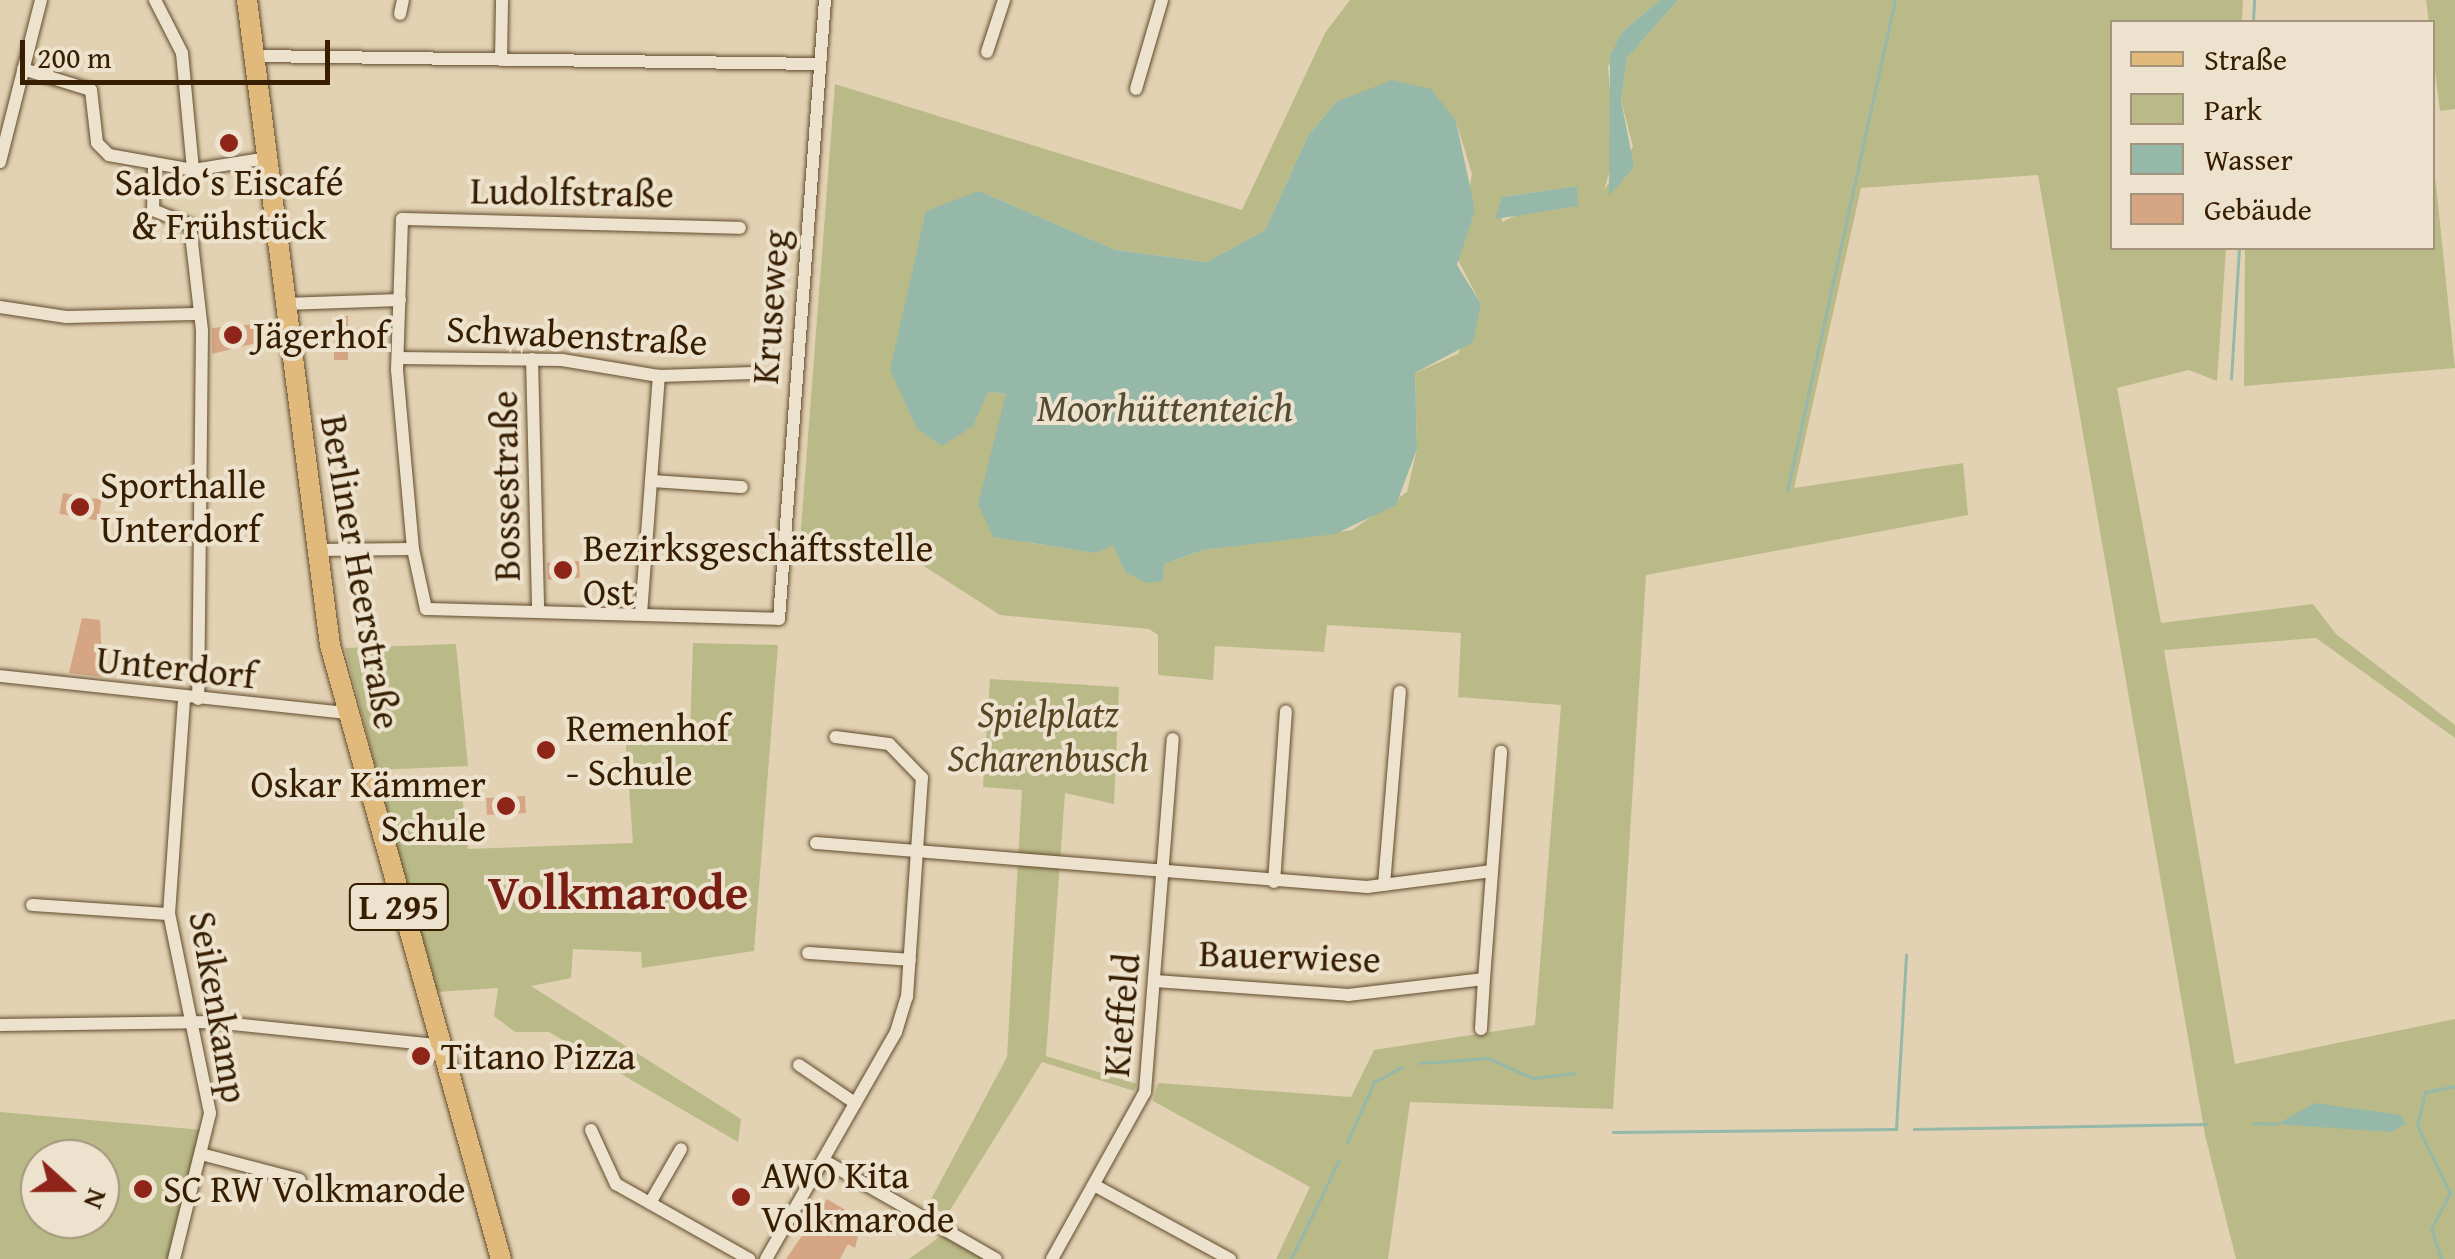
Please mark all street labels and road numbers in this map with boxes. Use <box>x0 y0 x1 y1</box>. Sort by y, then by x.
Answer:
street label: Ludolfstraße <box>470 167 674 217</box>
street label: Kruseweg <box>742 228 798 386</box>
street label: Schwabenstraße <box>445 305 709 365</box>
street label: Bossestraße <box>481 390 529 582</box>
street label: Berliner Heerstraße <box>311 411 411 733</box>
street label: Unterdorf <box>94 636 258 698</box>
road number: L 295 <box>346 877 452 937</box>
street label: Seikenkamp <box>180 908 258 1106</box>
street label: Bauerwiese <box>1198 930 1382 982</box>
street label: Kieffeld <box>1093 951 1149 1079</box>

